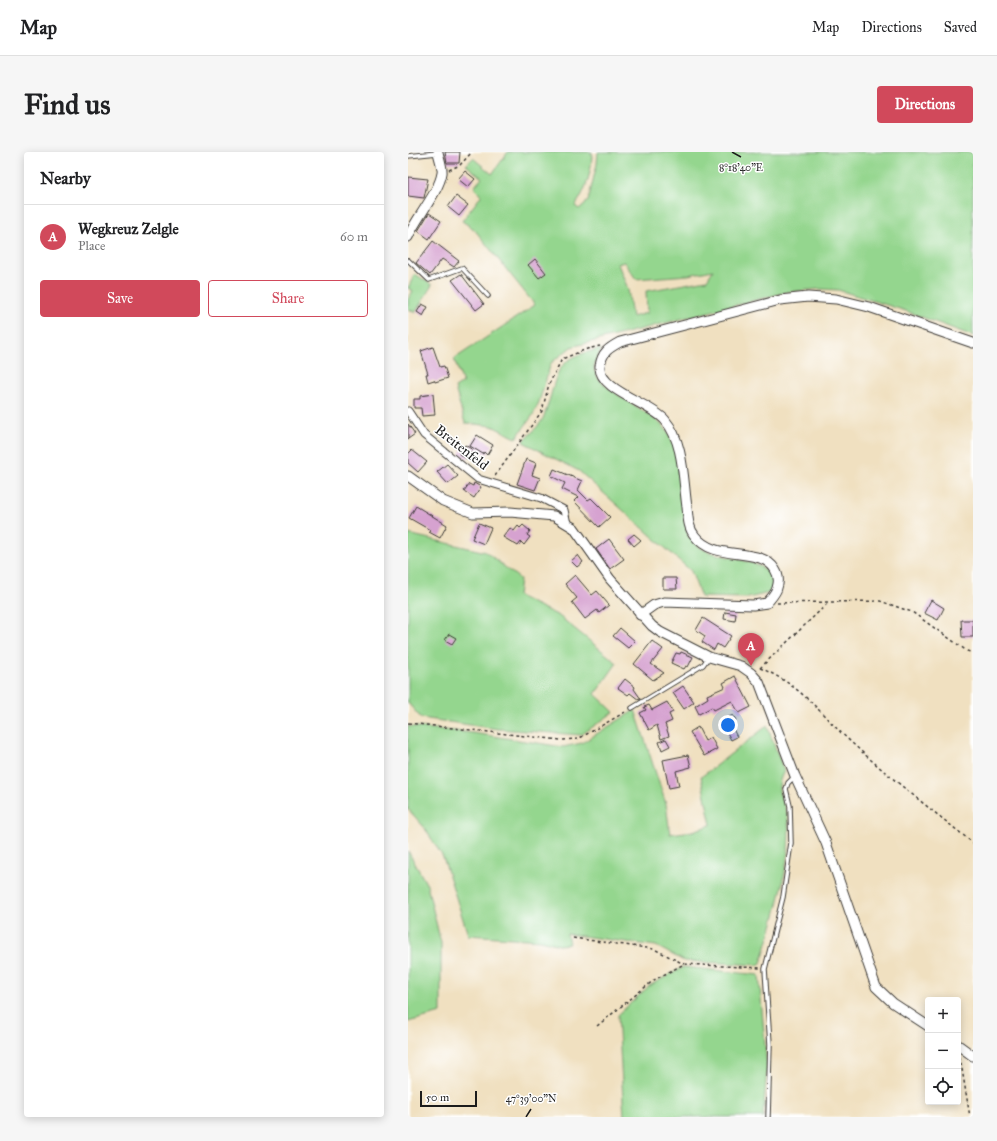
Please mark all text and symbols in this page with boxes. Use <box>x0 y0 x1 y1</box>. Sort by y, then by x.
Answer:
text: Map <box>20 16 57 39</box>
text: Map <box>812 19 839 36</box>
text: Directions <box>861 19 922 36</box>
text: Saved <box>944 19 977 36</box>
button: Directions <box>877 86 973 123</box>
text: Find us <box>24 87 110 122</box>
text: 8°18'40"E <box>719 162 763 174</box>
text: Nearby <box>40 168 91 189</box>
text: Wegkreuz Zelgle <box>78 220 179 238</box>
text: A <box>49 229 57 245</box>
text: 60 m <box>340 229 368 245</box>
text: Place <box>78 238 105 254</box>
button: Save <box>40 280 200 317</box>
button: Share <box>208 280 368 317</box>
street label: Breitenfeld <box>431 421 492 474</box>
pin: A <box>738 633 764 666</box>
your location <box>718 715 738 735</box>
map controls <box>925 997 961 1105</box>
button: + <box>925 997 961 1033</box>
button: − <box>925 1033 961 1069</box>
button: locate <box>925 1069 961 1105</box>
scale bar <box>420 1089 477 1108</box>
text: 50 m <box>426 1091 449 1104</box>
text: 47°39'00"N <box>506 1093 557 1105</box>

